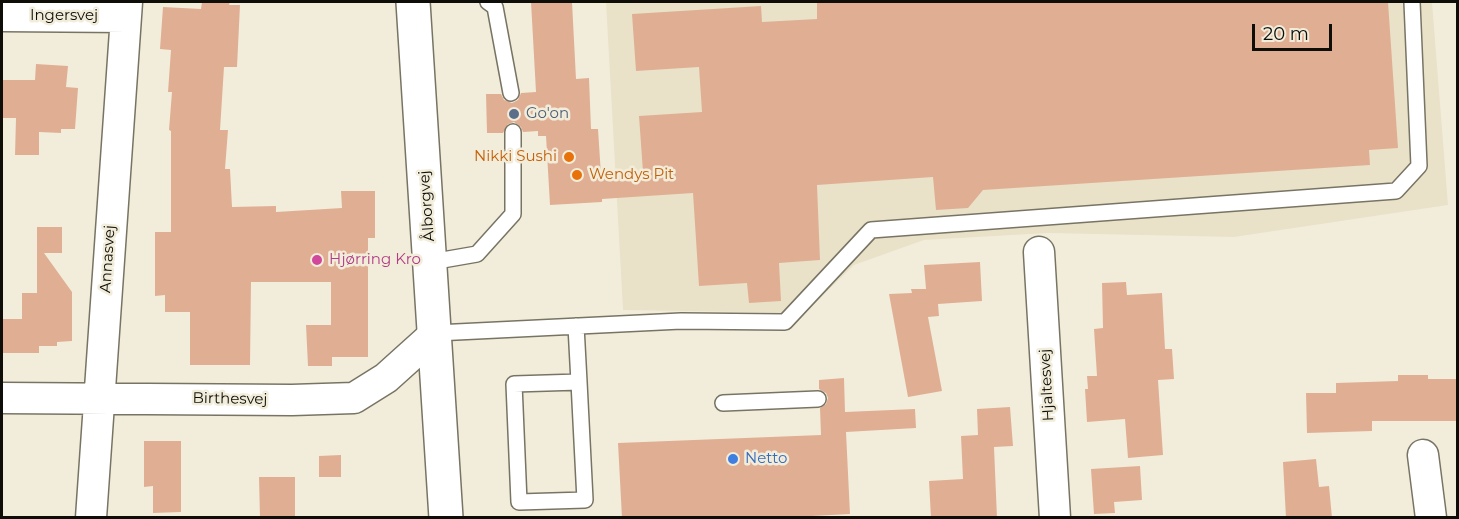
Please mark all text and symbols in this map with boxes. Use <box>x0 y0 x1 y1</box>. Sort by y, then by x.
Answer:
street label: Ingersvej <box>30 7 98 25</box>
scale bar <box>1255 12 1334 50</box>
text: 20 m <box>1263 23 1309 45</box>
place label: Go'on <box>526 105 569 123</box>
marker: Go'on <box>507 107 521 121</box>
place label: Nikki Sushi <box>474 148 557 166</box>
marker: Nikki Sushi <box>562 150 576 164</box>
place label: Wendys Pit <box>589 166 674 184</box>
marker: Wendys Pit <box>570 168 584 182</box>
street label: Ålborgvej <box>416 170 438 242</box>
street label: Annasvej <box>97 224 119 294</box>
place label: Hjørring Kro <box>329 251 421 269</box>
marker: Hjørring Kro <box>310 253 324 267</box>
street label: Hjaltesvej <box>1036 348 1058 422</box>
street label: Birthesvej <box>192 389 268 409</box>
place label: Netto <box>745 450 787 468</box>
marker: Netto <box>726 452 740 466</box>

